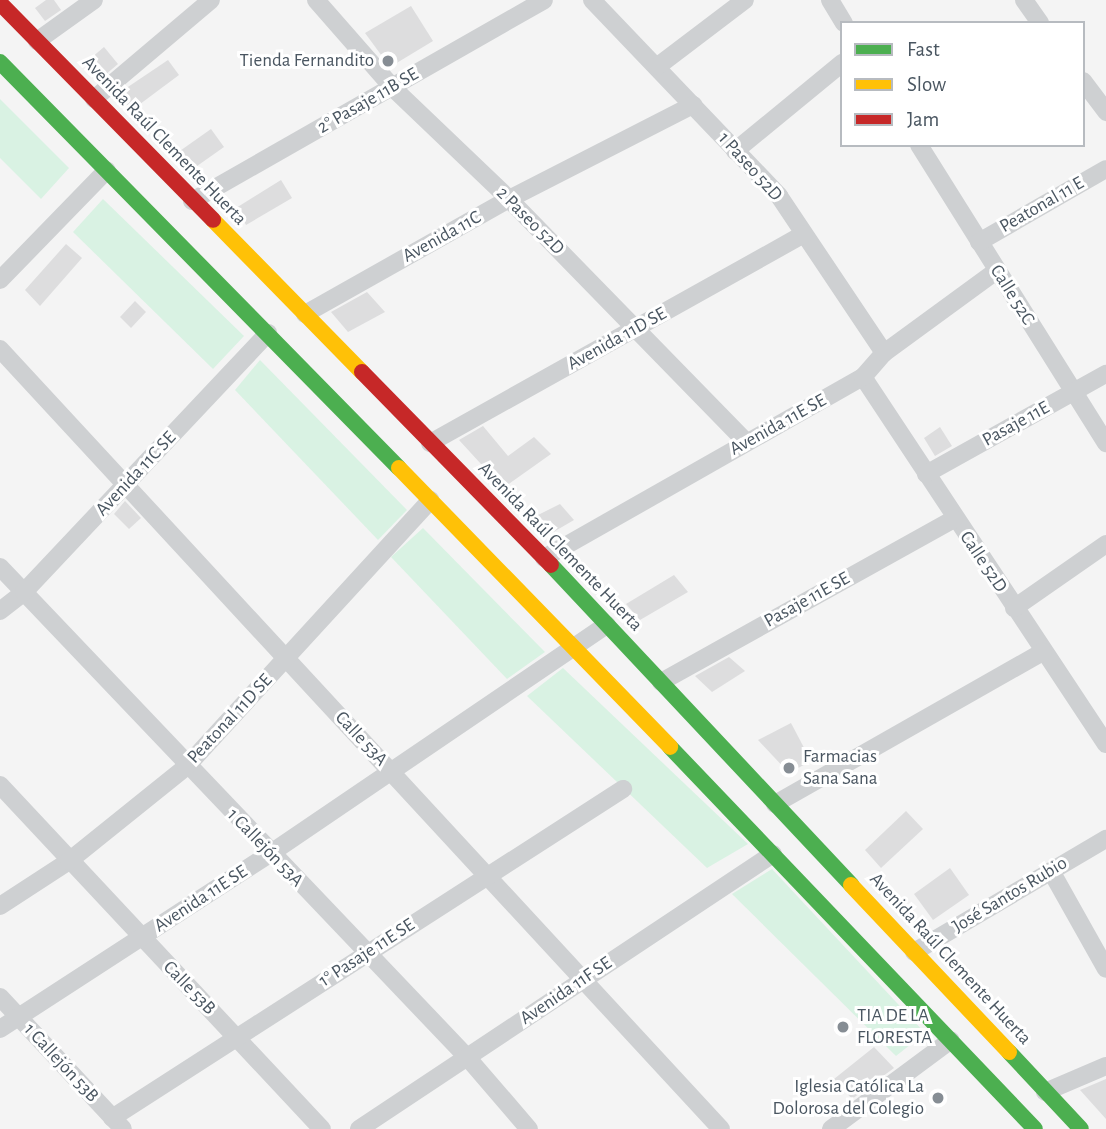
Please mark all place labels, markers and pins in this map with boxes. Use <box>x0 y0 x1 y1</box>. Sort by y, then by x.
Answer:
place label: Tienda Fernandito <box>240 50 374 72</box>
marker: Tienda Fernandito <box>380 53 396 69</box>
place label: Farmacias Sana Sana <box>803 746 878 790</box>
marker: Farmacias Sana Sana <box>781 760 797 776</box>
place label: TIA DE LA FLORESTA <box>857 1005 932 1049</box>
marker: TIA DE LA FLORESTA <box>835 1019 851 1035</box>
place label: Iglesia Católica La Dolorosa del Colegio <box>772 1076 924 1120</box>
marker: Iglesia Católica La Dolorosa del Colegio <box>930 1090 946 1106</box>

